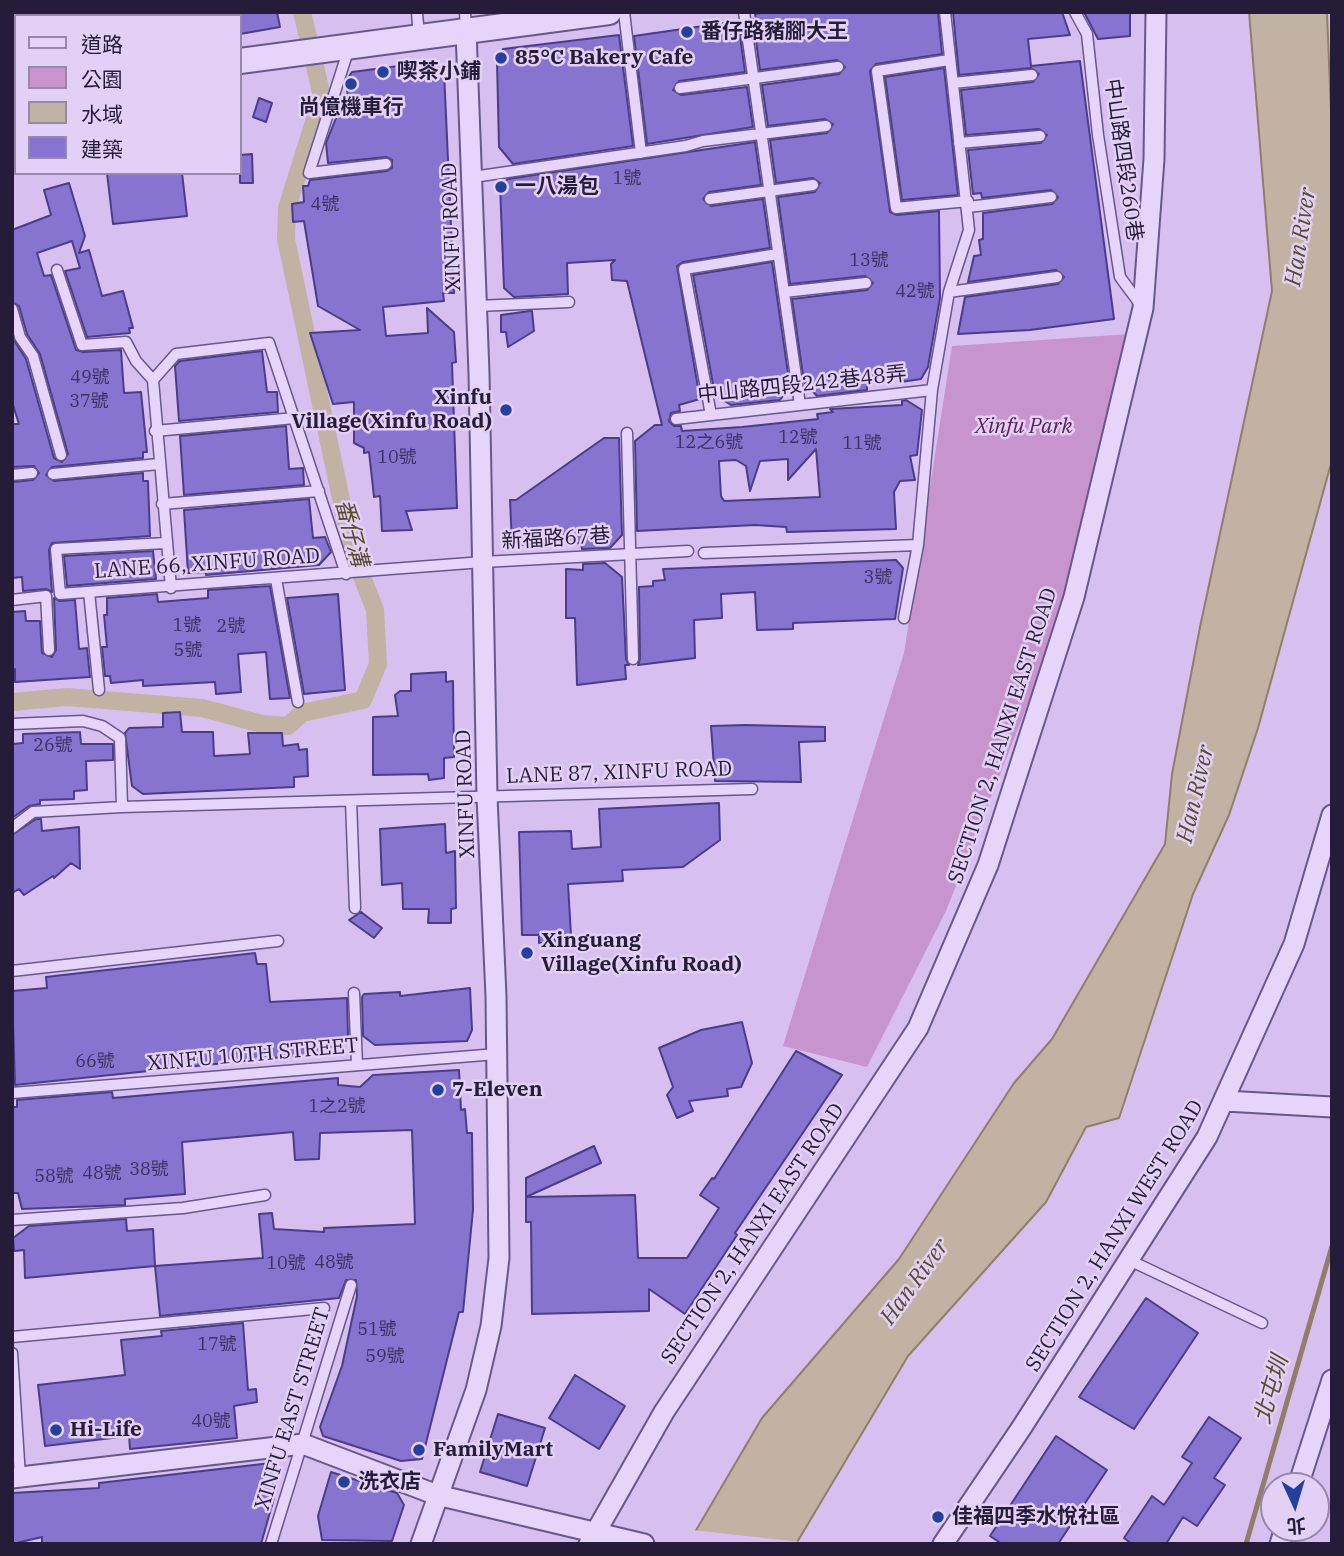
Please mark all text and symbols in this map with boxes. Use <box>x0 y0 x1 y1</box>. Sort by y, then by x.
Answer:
legend <box>14 14 242 175</box>
place label: 番仔路豬腳大王 <box>701 19 848 45</box>
marker: 番仔路豬腳大王 <box>679 24 695 40</box>
text: 道路 <box>81 30 123 58</box>
place label: 85°C Bakery Cafe <box>515 45 693 71</box>
marker: 85°C Bakery Cafe <box>493 50 509 66</box>
place label: 喫茶小鋪 <box>397 59 481 85</box>
marker: 喫茶小鋪 <box>375 64 391 80</box>
text: 公園 <box>81 65 123 93</box>
marker: 尚億機車行 <box>343 76 359 92</box>
street label: 中山路四段260巷 <box>1099 77 1147 243</box>
place label: 尚億機車行 <box>299 95 403 121</box>
text: 水域 <box>81 100 123 128</box>
text: 建築 <box>81 135 123 163</box>
street label: XINFU ROAD <box>437 162 467 292</box>
house number: 1號 <box>613 168 641 190</box>
place label: 一八湯包 <box>515 174 599 200</box>
marker: 一八湯包 <box>493 179 509 195</box>
water label: Han River <box>1280 186 1322 288</box>
house number: 4號 <box>311 194 339 216</box>
house number: 13號 <box>849 250 889 272</box>
house number: 42號 <box>895 281 935 303</box>
street label: 中山路四段242巷48弄 <box>696 361 908 409</box>
house number: 49號 <box>70 367 110 389</box>
place label: Xinfu Village(Xinfu Road) <box>291 385 492 435</box>
house number: 37號 <box>69 391 109 413</box>
marker: Xinfu Village(Xinfu Road) <box>498 402 514 418</box>
park label: Xinfu Park <box>975 414 1073 440</box>
house number: 12號 <box>778 427 818 449</box>
house number: 12之6號 <box>675 432 743 454</box>
house number: 11號 <box>842 433 882 455</box>
house number: 10號 <box>377 447 417 469</box>
water label: 番仔溝 <box>329 496 373 570</box>
street label: 新福路67巷 <box>501 524 611 554</box>
street label: LANE 66, XINFU ROAD <box>93 544 321 584</box>
house number: 3號 <box>864 567 892 589</box>
street label: SECTION 2, HANXI EAST ROAD <box>943 585 1063 887</box>
house number: 1號 <box>173 615 201 637</box>
house number: 2號 <box>217 616 245 638</box>
house number: 5號 <box>174 640 202 662</box>
street label: XINFU ROAD <box>451 729 481 859</box>
house number: 26號 <box>33 735 73 757</box>
water label: Han River <box>1171 743 1221 845</box>
street label: LANE 87, XINFU ROAD <box>506 756 732 790</box>
place label: Xinguang Village(Xinfu Road) <box>541 928 742 978</box>
marker: Xinguang Village(Xinfu Road) <box>519 945 535 961</box>
street label: XINFU 10TH STREET <box>146 1033 360 1077</box>
house number: 66號 <box>75 1051 115 1073</box>
place label: 7-Eleven <box>452 1077 543 1103</box>
marker: 7-Eleven <box>430 1082 446 1098</box>
house number: 1之2號 <box>308 1096 366 1118</box>
street label: SECTION 2, HANXI WEST ROAD <box>1021 1096 1209 1376</box>
street label: SECTION 2, HANXI EAST ROAD <box>656 1099 850 1369</box>
house number: 38號 <box>129 1159 169 1181</box>
house number: 48號 <box>82 1163 122 1185</box>
house number: 58號 <box>34 1166 74 1188</box>
water label: Han River <box>875 1234 955 1330</box>
house number: 48號 <box>314 1252 354 1274</box>
house number: 10號 <box>266 1253 306 1275</box>
street label: XINFU EAST STREET <box>250 1305 336 1513</box>
house number: 51號 <box>357 1319 397 1341</box>
house number: 17號 <box>197 1334 237 1356</box>
house number: 59號 <box>365 1346 405 1368</box>
water label: 北屯圳 <box>1249 1353 1295 1427</box>
house number: 40號 <box>191 1411 231 1433</box>
place label: Hi-Life <box>70 1417 142 1443</box>
marker: Hi-Life <box>48 1422 64 1438</box>
place label: FamilyMart <box>433 1437 553 1463</box>
marker: FamilyMart <box>411 1442 427 1458</box>
place label: 洗衣店 <box>358 1469 421 1495</box>
north arrow <box>1260 1472 1330 1542</box>
marker: 洗衣店 <box>336 1474 352 1490</box>
place label: 佳福四季水悅社區 <box>952 1504 1120 1530</box>
marker: 佳福四季水悅社區 <box>930 1509 946 1525</box>
text: 北 <box>1286 1513 1307 1539</box>

